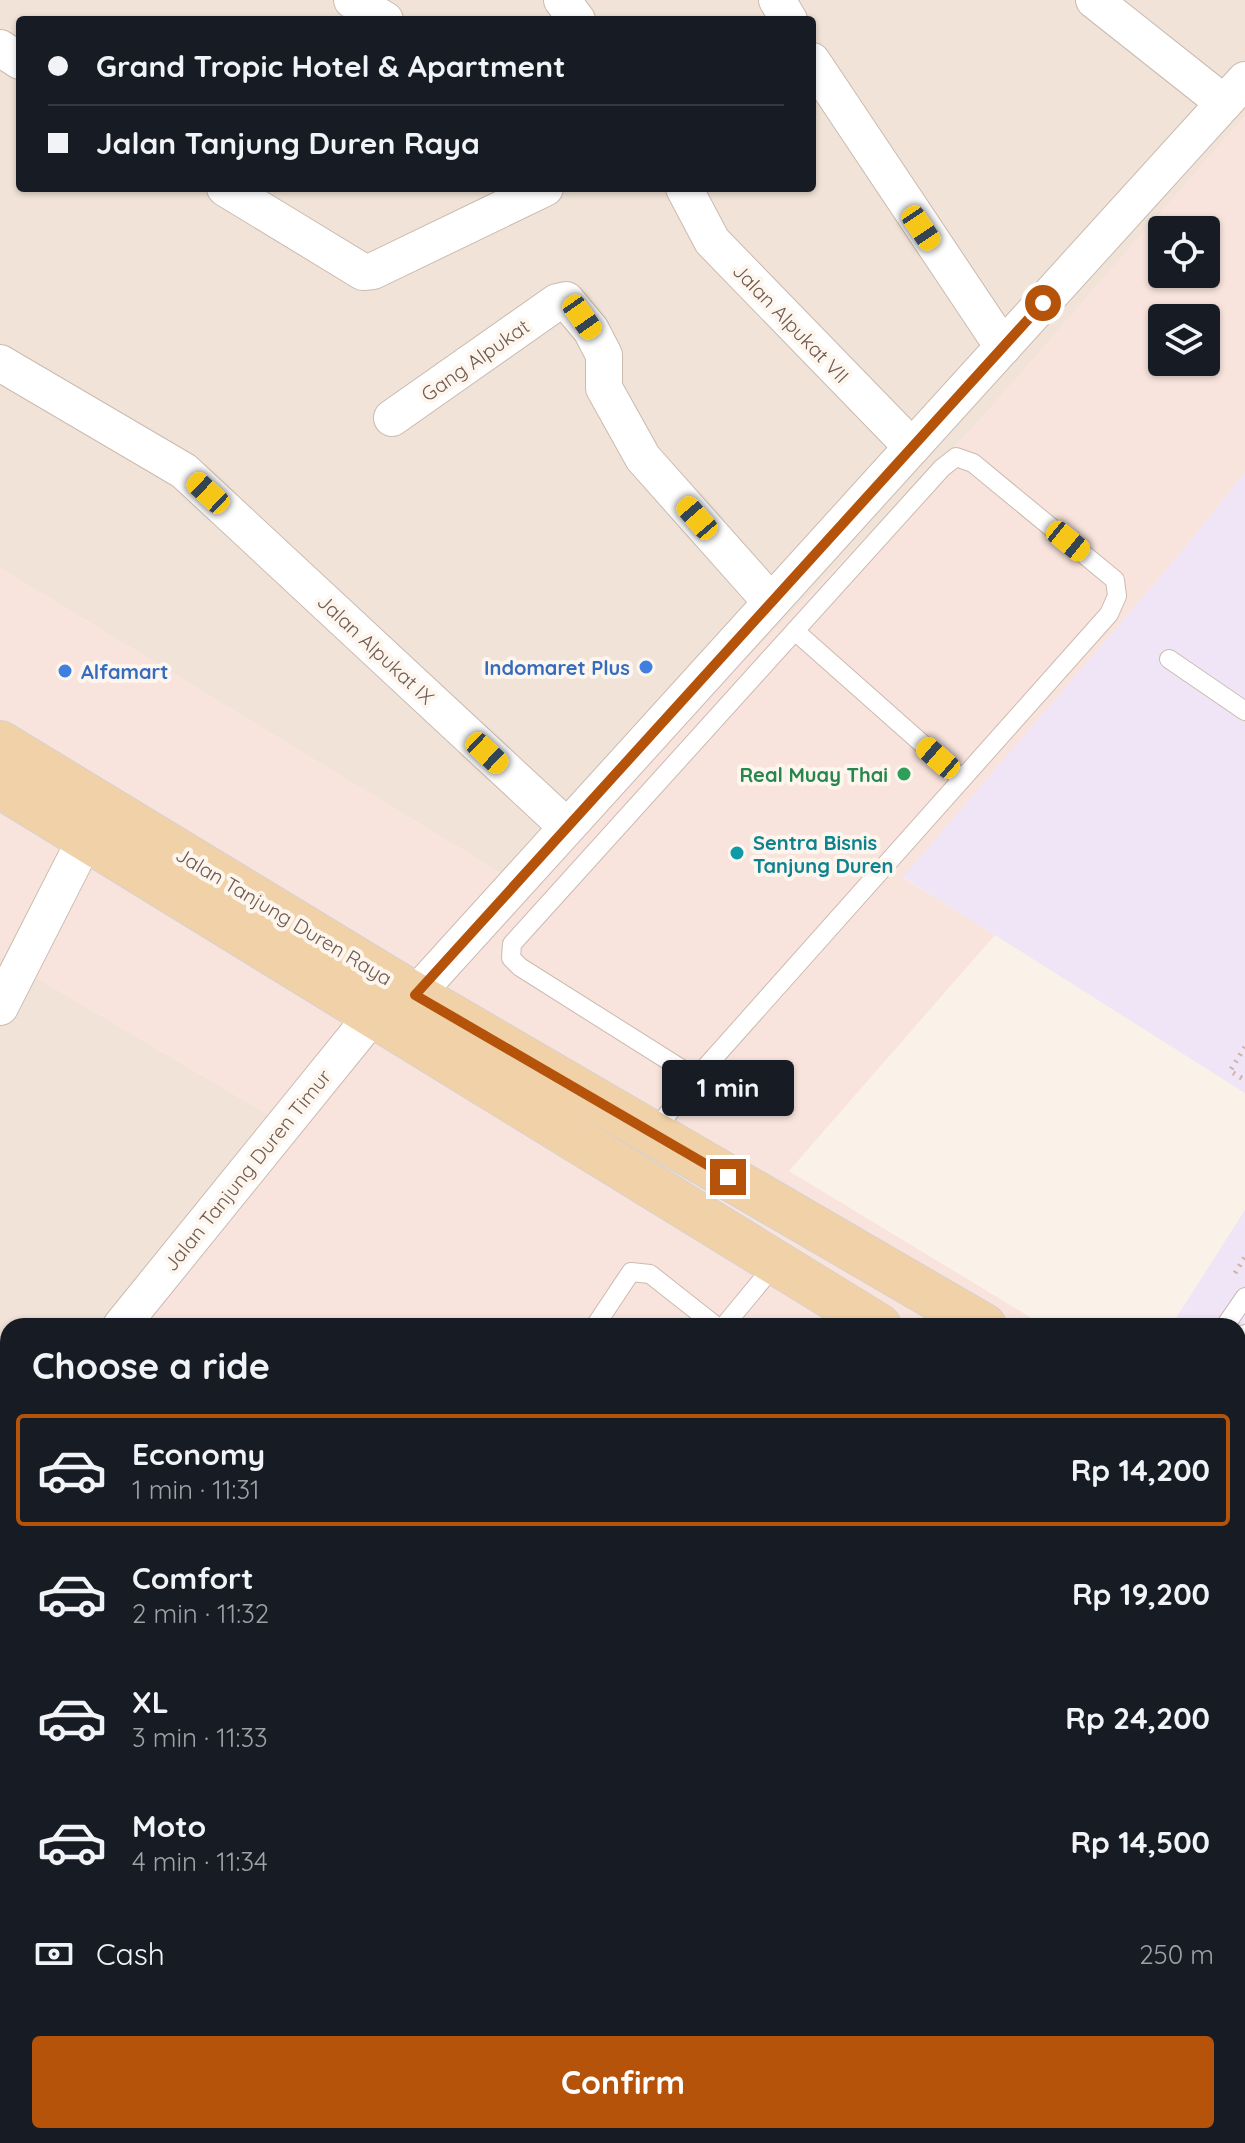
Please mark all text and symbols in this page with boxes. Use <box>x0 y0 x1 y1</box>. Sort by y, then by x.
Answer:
text: Grand Tropic Hotel & Apartment <box>96 47 565 85</box>
text: Jalan Tanjung Duren Raya <box>96 124 480 162</box>
car <box>898 201 944 255</box>
map controls <box>1148 216 1220 376</box>
button: locate <box>1148 216 1220 288</box>
street label: Jalan Alpukat VII <box>728 258 854 388</box>
route start <box>1025 285 1061 321</box>
car <box>558 290 606 344</box>
button: layers <box>1148 304 1220 376</box>
street label: Gang Alpukat <box>416 313 534 406</box>
car <box>182 468 234 518</box>
car <box>672 492 722 544</box>
car <box>1042 517 1094 565</box>
street label: Jalan Alpukat IX <box>312 589 440 709</box>
place label: Indomaret Plus <box>484 655 630 680</box>
marker: Indomaret Plus <box>637 658 655 676</box>
place label: Alfamart <box>81 659 168 684</box>
marker: Alfamart <box>56 662 74 680</box>
car <box>461 728 513 778</box>
car <box>912 733 964 783</box>
place label: Real Muay Thai <box>739 762 888 787</box>
marker: Real Muay Thai <box>895 765 913 783</box>
place label: Sentra Bisnis Tanjung Duren <box>753 830 894 878</box>
street label: Jalan Tanjung Duren Raya <box>171 841 397 991</box>
marker: Sentra Bisnis Tanjung Duren <box>728 844 746 862</box>
callout: 1 min <box>662 1061 794 1117</box>
street label: Jalan Tanjung Duren Timur <box>158 1064 336 1276</box>
text: 1 min <box>697 1071 760 1104</box>
route end <box>710 1159 746 1195</box>
text: Choose a ride <box>32 1343 270 1388</box>
icon: car <box>36 1434 108 1506</box>
text: Economy <box>132 1435 265 1473</box>
text: Rp 14,200 <box>1071 1451 1210 1489</box>
text: 1 min · 11:31 <box>132 1473 260 1506</box>
icon: car <box>36 1558 108 1630</box>
text: Comfort <box>132 1559 253 1597</box>
text: Rp 19,200 <box>1072 1575 1210 1613</box>
text: 2 min · 11:32 <box>132 1597 269 1630</box>
icon: car <box>36 1682 108 1754</box>
text: XL <box>132 1683 169 1721</box>
text: Rp 24,200 <box>1065 1699 1210 1737</box>
text: 3 min · 11:33 <box>132 1721 268 1754</box>
icon: car <box>36 1806 108 1878</box>
text: Moto <box>132 1807 206 1845</box>
text: Rp 14,500 <box>1070 1823 1210 1861</box>
text: 4 min · 11:34 <box>132 1845 268 1878</box>
icon: cash <box>32 1932 76 1976</box>
text: Cash <box>96 1935 165 1973</box>
text: 250 m <box>1139 1938 1214 1971</box>
button: Confirm <box>32 2036 1214 2128</box>

